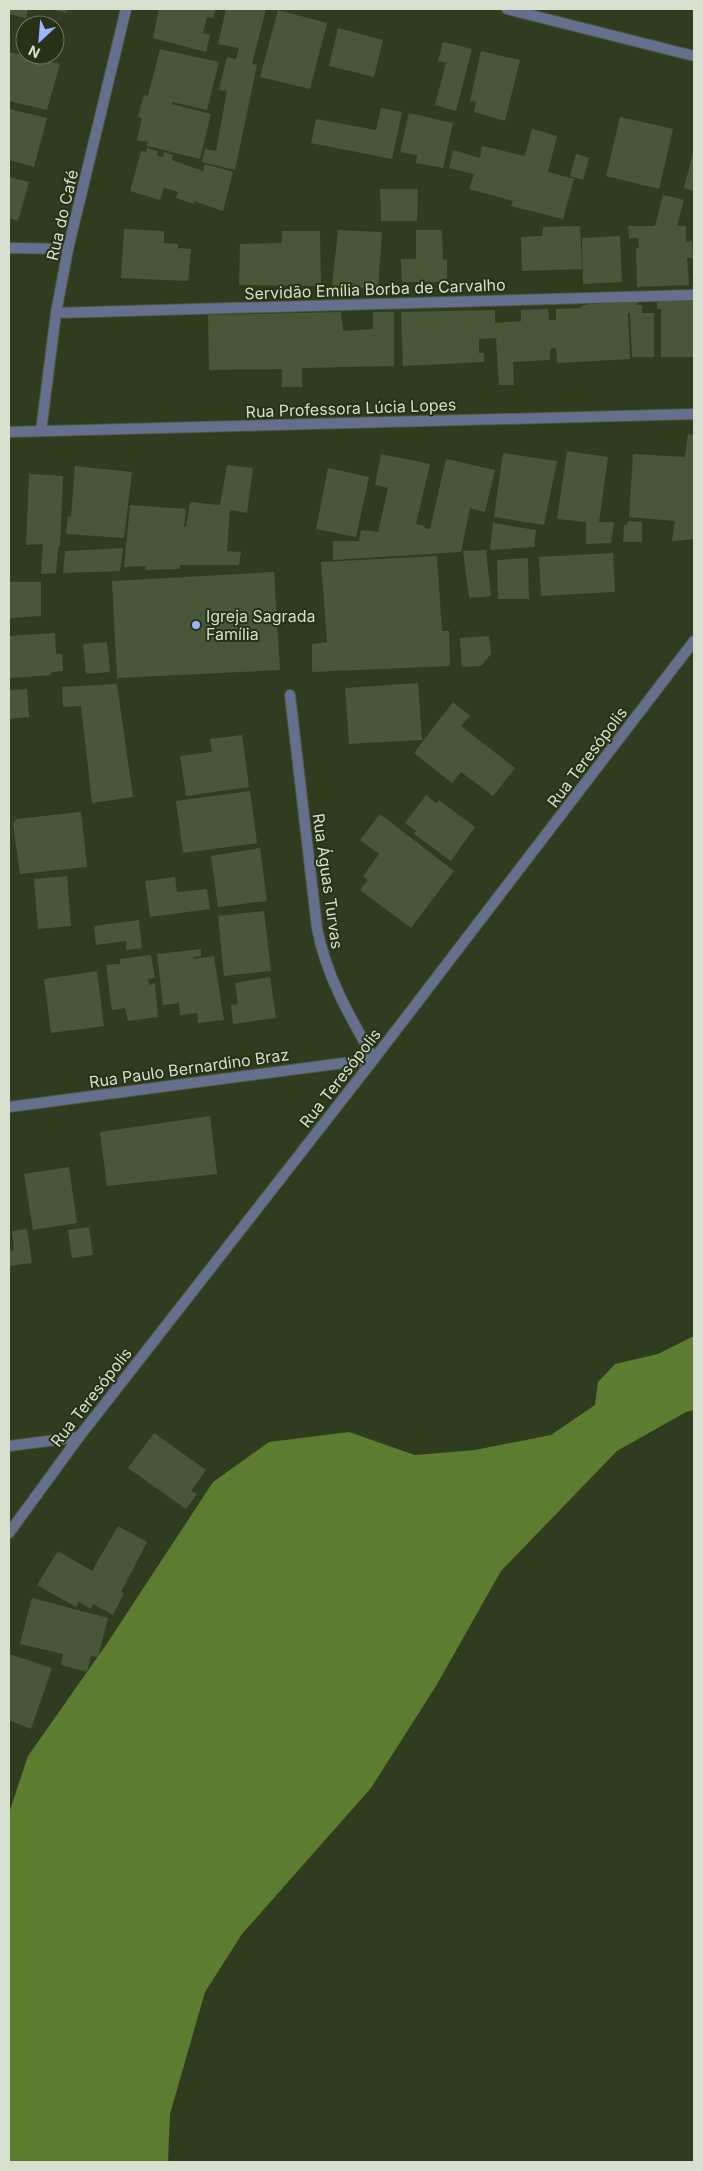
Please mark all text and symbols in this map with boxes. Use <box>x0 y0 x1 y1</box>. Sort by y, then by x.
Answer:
north arrow <box>15 15 65 65</box>
text: N <box>26 42 43 62</box>
street label: Rua do Café <box>42 168 82 262</box>
street label: Servidão Emília Borba de Carvalho <box>244 274 506 304</box>
street label: Rua Professora Lúcia Lopes <box>245 394 457 422</box>
place label: Igreja Sagrada Família <box>206 606 315 644</box>
marker: Igreja Sagrada Família <box>190 619 202 631</box>
street label: Rua Teresópolis <box>543 703 631 811</box>
street label: Rua Águas Turvas <box>309 812 347 950</box>
street label: Rua Teresópolis <box>295 1024 385 1132</box>
street label: Rua Paulo Bernardino Braz <box>88 1044 290 1092</box>
street label: Rua Teresópolis <box>46 1343 136 1451</box>

